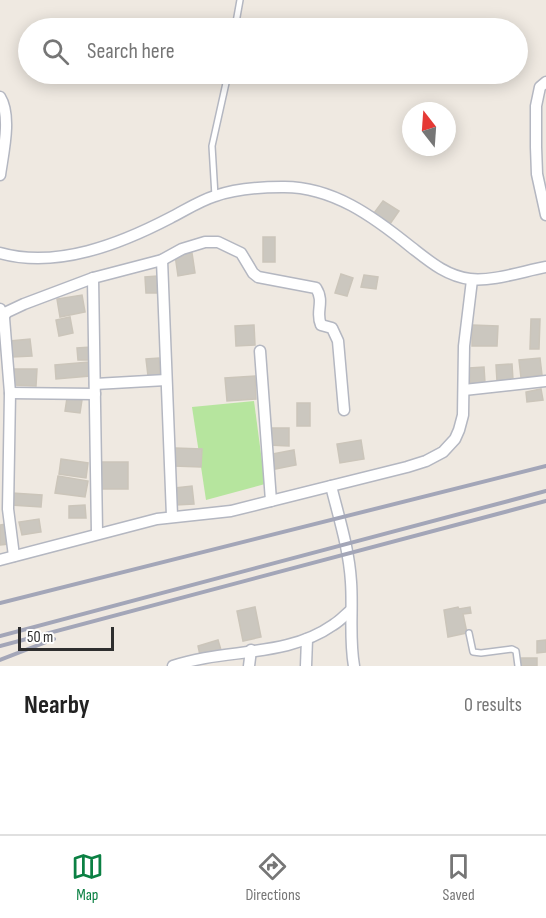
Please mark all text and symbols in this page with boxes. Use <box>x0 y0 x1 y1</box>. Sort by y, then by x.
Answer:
search box <box>18 18 528 84</box>
icon: search <box>39 35 72 68</box>
text: Search here <box>87 38 174 65</box>
north arrow <box>402 102 456 156</box>
scale bar <box>18 624 114 652</box>
text: 50 m <box>27 628 53 647</box>
text: Nearby <box>24 690 90 721</box>
text: 0 results <box>464 693 522 717</box>
tab: Map <box>71 850 104 905</box>
tab: Directions <box>245 850 301 905</box>
tab: Saved <box>442 850 475 905</box>

